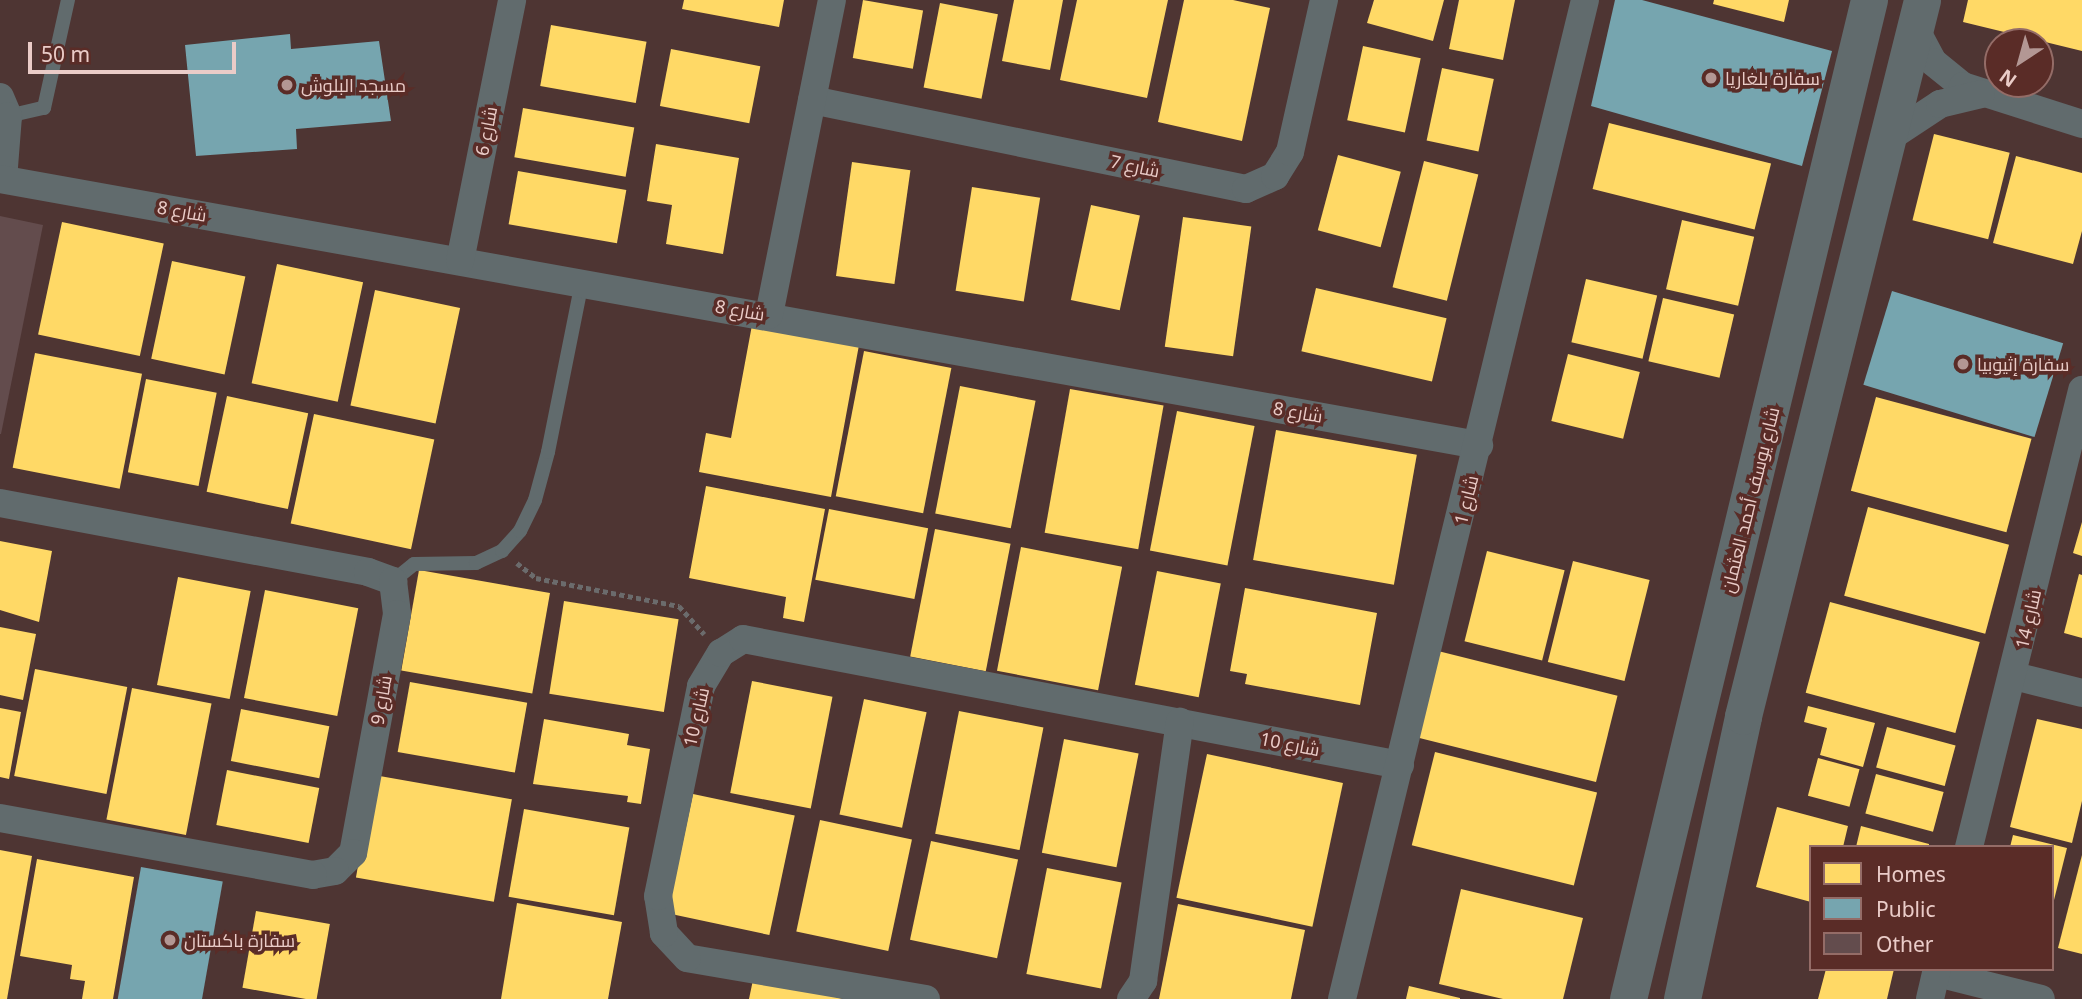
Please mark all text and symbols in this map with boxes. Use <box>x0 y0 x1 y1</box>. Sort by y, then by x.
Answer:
scale bar <box>32 28 240 72</box>
north arrow <box>1984 28 2054 98</box>
text: 50 m <box>41 40 90 68</box>
text: N <box>1994 63 2022 93</box>
place label: سفارة بلغاريا <box>1725 67 1820 89</box>
marker: سفارة بلغاريا <box>1703 70 1719 86</box>
place label: مسجد البلوش <box>301 74 406 96</box>
marker: مسجد البلوش <box>279 77 295 93</box>
street label: شارع 6 <box>471 104 501 158</box>
street label: شارع 7 <box>1108 150 1162 182</box>
street label: شارع 8 <box>156 196 208 226</box>
street label: شارع 8 <box>714 295 766 325</box>
place label: سفارة إثيوبيا <box>1977 353 2069 375</box>
marker: سفارة إثيوبيا <box>1955 356 1971 372</box>
street label: شارع 8 <box>1272 397 1324 427</box>
street label: شارع يوسف أحمد العثمان <box>1716 405 1784 595</box>
street label: شارع 1 <box>1449 473 1483 527</box>
street label: شارع 14 <box>2011 587 2045 651</box>
street label: شارع 9 <box>366 674 396 726</box>
street label: شارع 10 <box>679 685 713 749</box>
street label: شارع 10 <box>1258 728 1322 760</box>
legend <box>1809 845 2054 971</box>
text: Homes <box>1876 860 1946 888</box>
text: Public <box>1876 895 1936 923</box>
place label: سفارة باكستان <box>184 929 295 951</box>
text: Other <box>1876 930 1933 958</box>
marker: سفارة باكستان <box>162 932 178 948</box>

